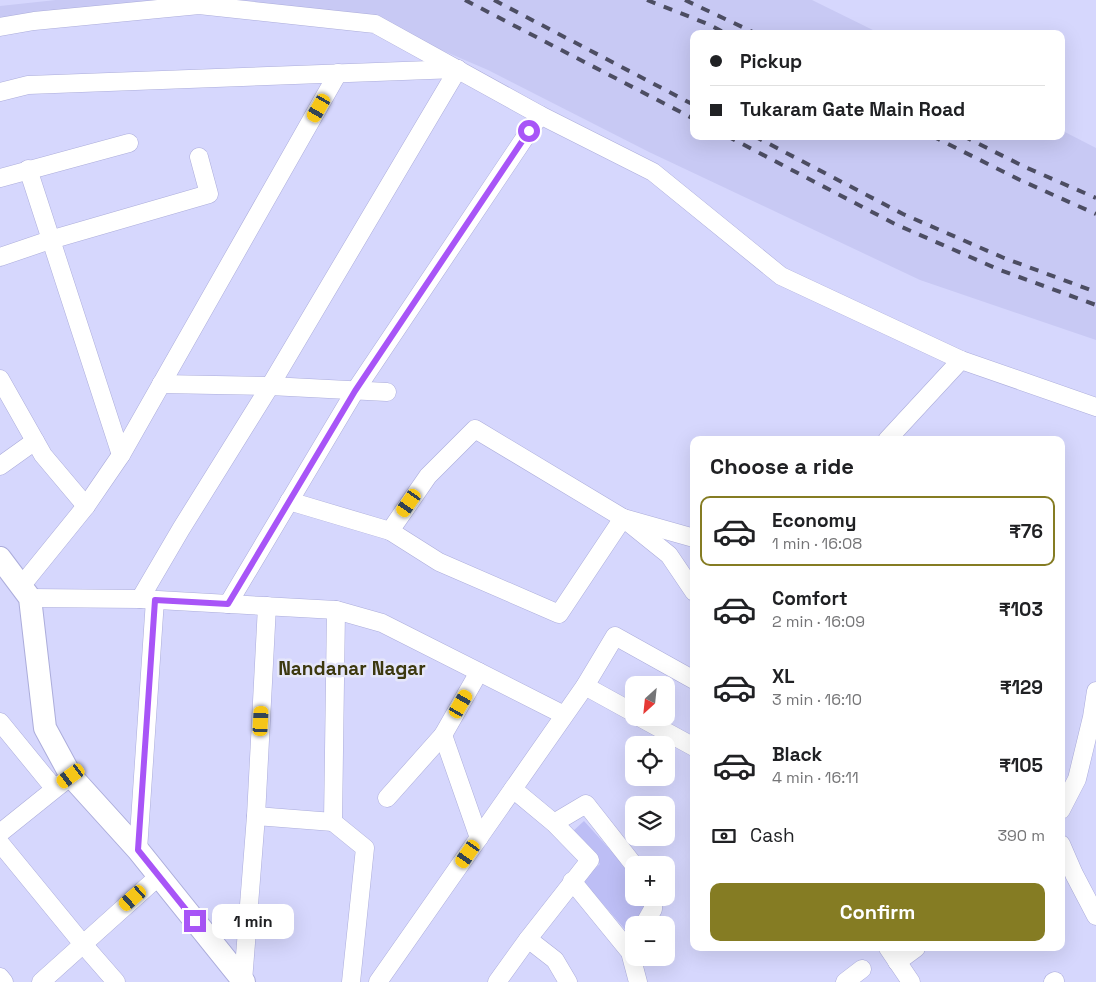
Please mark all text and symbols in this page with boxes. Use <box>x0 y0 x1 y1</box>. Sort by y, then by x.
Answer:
text: Pickup <box>740 49 802 74</box>
car <box>305 91 332 125</box>
text: Tukaram Gate Main Road <box>740 97 965 122</box>
route start <box>518 120 540 142</box>
text: Choose a ride <box>710 452 854 480</box>
car <box>394 486 423 520</box>
text: Economy <box>772 508 856 533</box>
icon: car <box>712 509 757 554</box>
text: ₹76 <box>1009 519 1043 544</box>
text: 1 min · 16:08 <box>772 533 862 554</box>
text: Comfort <box>772 586 848 611</box>
icon: car <box>712 587 757 632</box>
text: ₹103 <box>999 597 1043 622</box>
text: 2 min · 16:09 <box>772 611 865 632</box>
district label: Nandanar Nagar <box>278 656 426 681</box>
text: XL <box>772 664 795 689</box>
icon: car <box>712 665 757 710</box>
text: ₹129 <box>1000 675 1043 700</box>
north arrow <box>625 676 675 726</box>
map controls <box>625 676 675 966</box>
car <box>447 687 474 721</box>
text: 3 min · 16:10 <box>772 689 862 710</box>
car <box>252 706 269 736</box>
button: locate <box>625 736 675 786</box>
text: Black <box>772 742 822 767</box>
icon: car <box>712 743 757 788</box>
text: ₹105 <box>999 753 1043 778</box>
car <box>54 761 87 791</box>
text: 4 min · 16:11 <box>772 767 859 788</box>
button: layers <box>625 796 675 846</box>
icon: cash <box>710 822 738 850</box>
text: Cash <box>750 823 795 848</box>
text: 390 m <box>997 825 1045 846</box>
car <box>453 837 482 871</box>
button: + <box>625 856 675 906</box>
car <box>116 882 149 914</box>
button: Confirm <box>710 883 1045 941</box>
callout: 1 min <box>212 904 295 938</box>
route end <box>184 910 206 932</box>
text: 1 min <box>233 911 273 932</box>
button: − <box>625 916 675 966</box>

